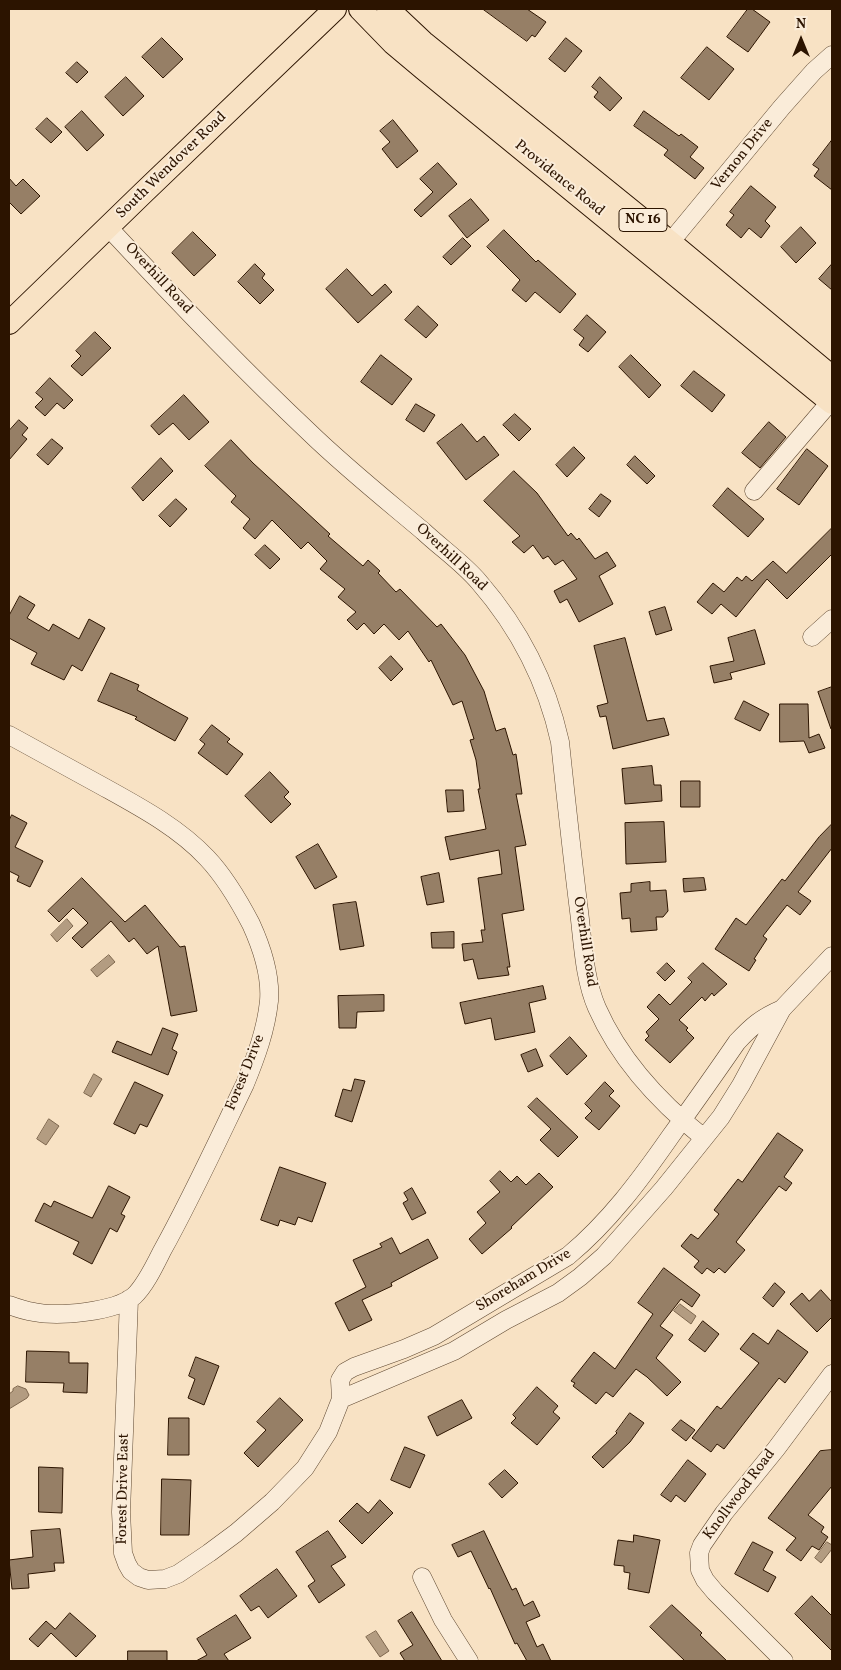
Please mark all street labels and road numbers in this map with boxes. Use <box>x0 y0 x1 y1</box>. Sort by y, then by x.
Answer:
street label: South Wendover Road <box>113 109 231 223</box>
street label: Vernon Drive <box>708 115 778 195</box>
street label: Providence Road <box>510 137 608 221</box>
road number: NC 16 <box>619 208 667 232</box>
street label: Overhill Road <box>120 239 196 319</box>
street label: Overhill Road <box>411 520 491 596</box>
street label: Overhill Road <box>568 895 600 989</box>
street label: Forest Drive <box>223 1032 269 1114</box>
street label: Shoreham Drive <box>473 1245 575 1317</box>
street label: Forest Drive East <box>114 1433 134 1545</box>
street label: Knollwood Road <box>700 1446 780 1544</box>

